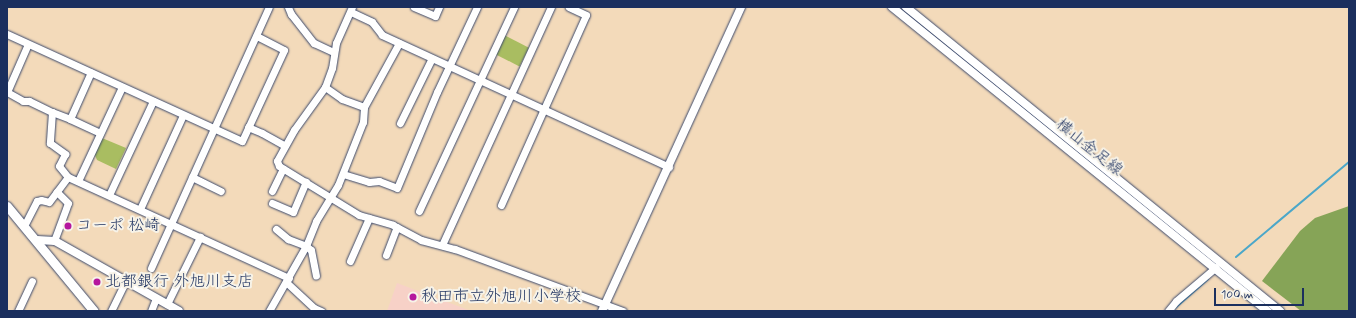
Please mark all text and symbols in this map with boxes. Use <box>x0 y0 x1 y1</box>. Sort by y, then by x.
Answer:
street label: 横山金足線 <box>1052 115 1126 181</box>
place label: コーポ 松崎 <box>76 216 160 236</box>
marker: コーポ 松崎 <box>63 221 73 231</box>
place label: 北都銀行 外旭川支店 <box>105 272 253 292</box>
marker: 北都銀行 外旭川支店 <box>92 277 102 287</box>
scale bar <box>1216 280 1306 306</box>
place label: 秋田市立外旭川小学校 <box>421 287 581 307</box>
text: 100 m <box>1221 287 1253 303</box>
marker: 秋田市立外旭川小学校 <box>408 292 418 302</box>

